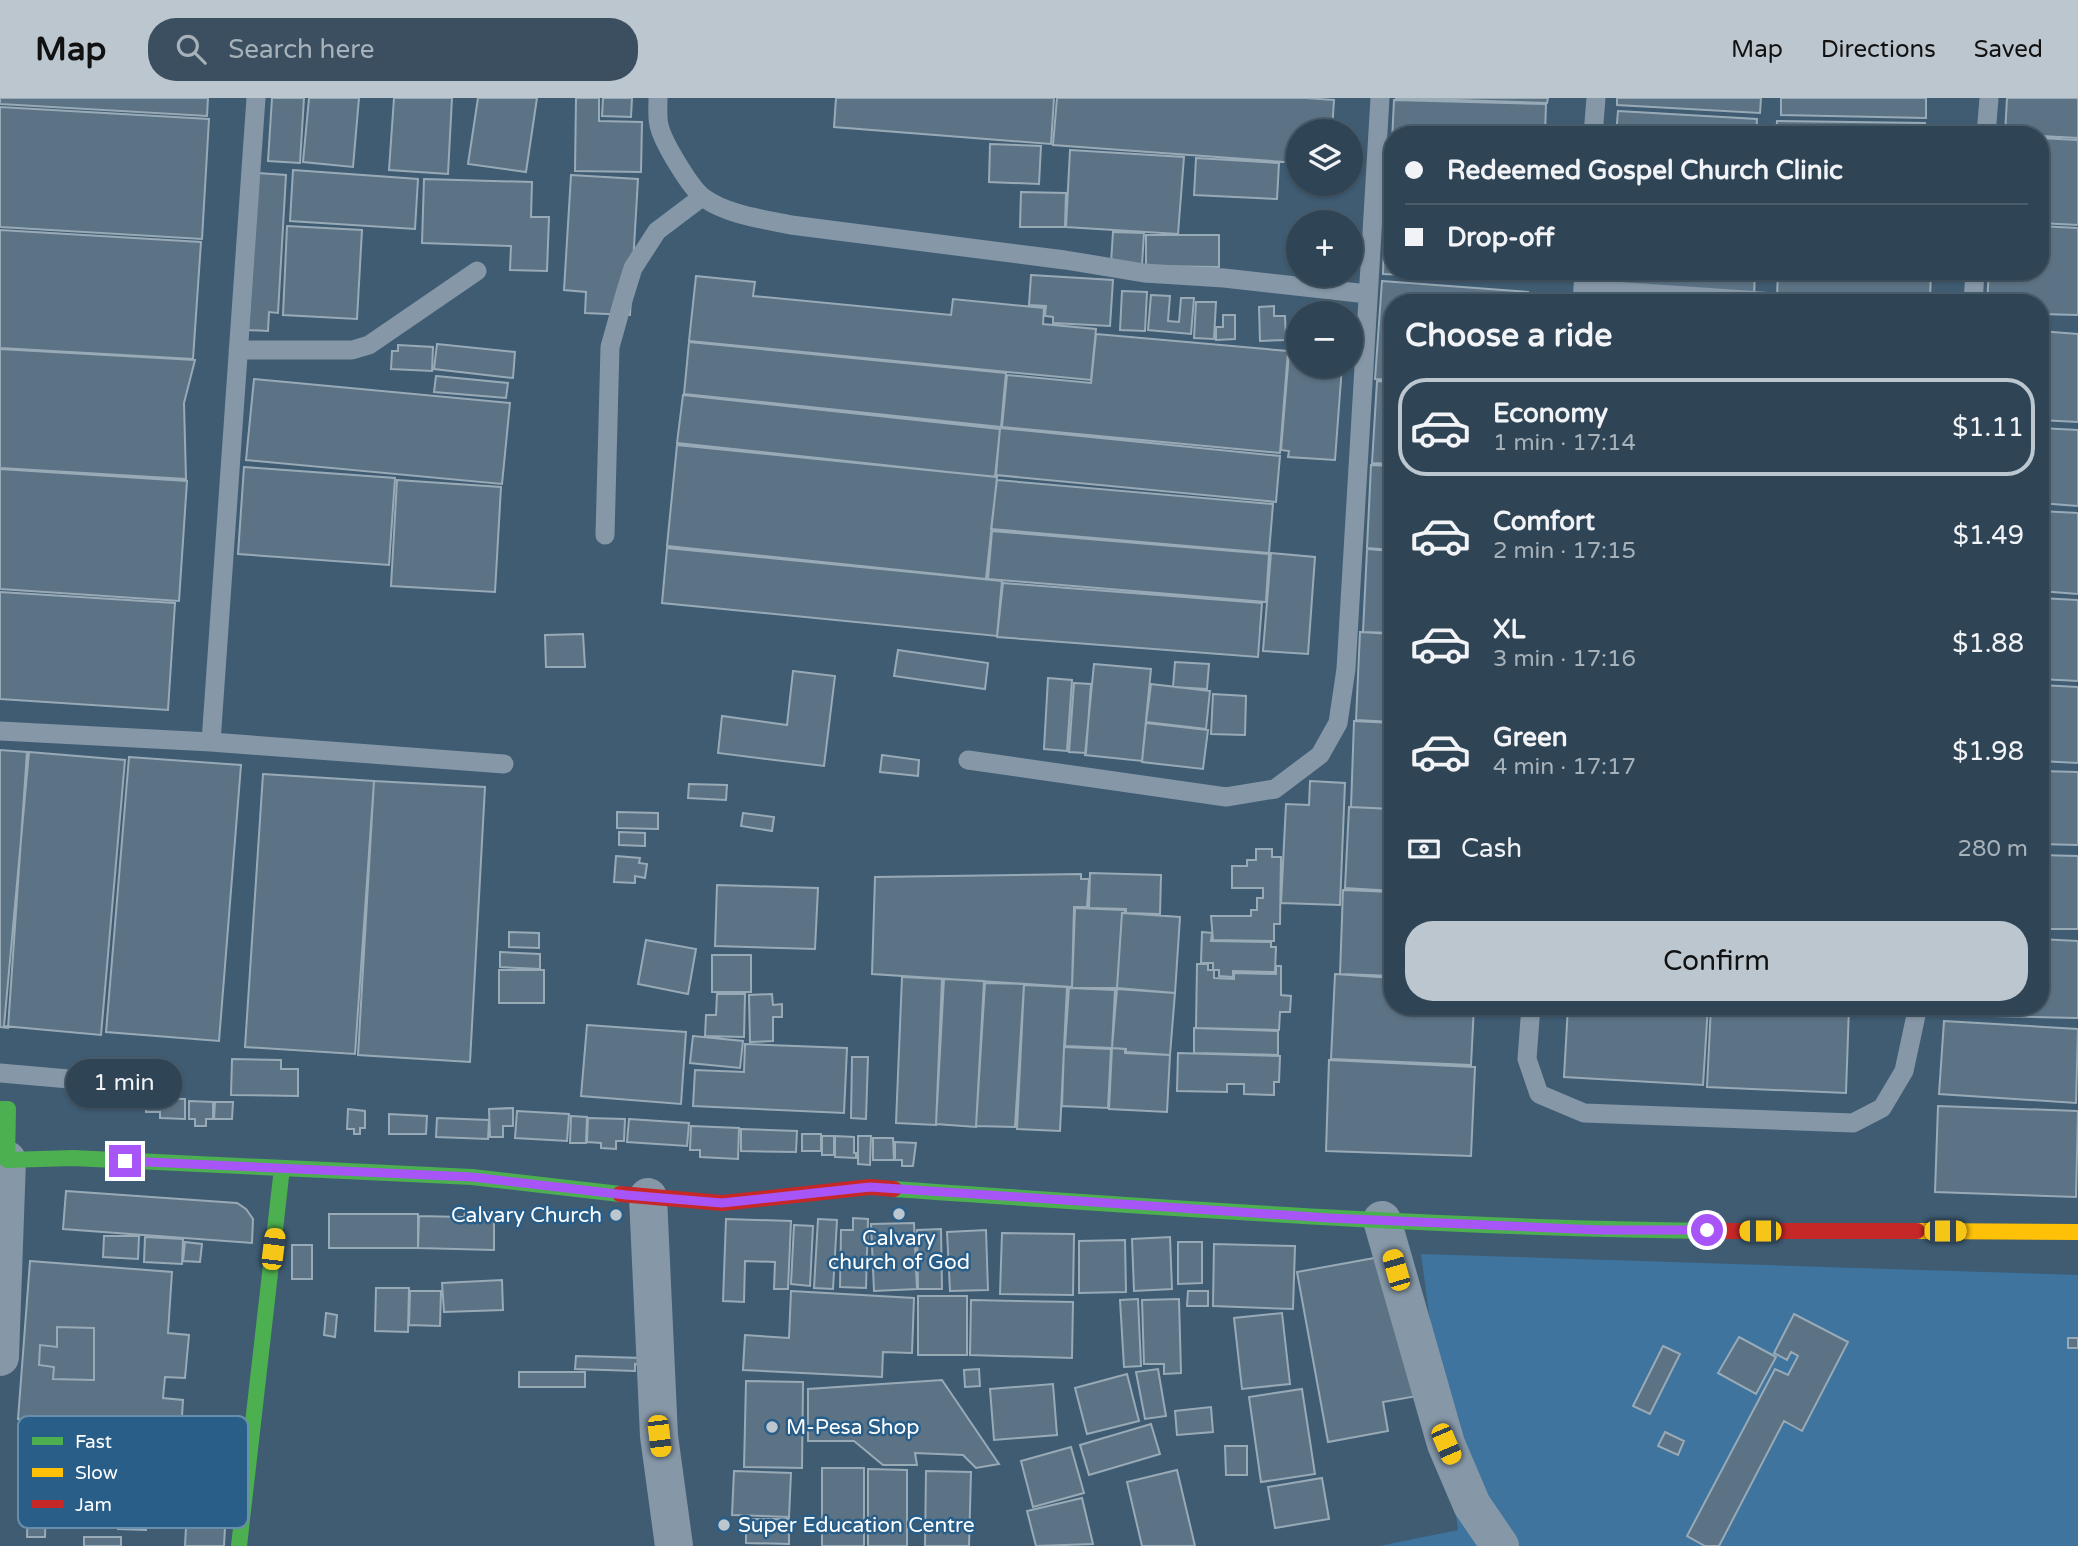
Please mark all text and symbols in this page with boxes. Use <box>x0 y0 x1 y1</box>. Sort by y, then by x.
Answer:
search box <box>148 18 638 81</box>
text: Map <box>35 30 106 69</box>
icon: search <box>172 30 210 68</box>
text: Search here <box>228 34 374 65</box>
text: Map <box>1731 35 1783 64</box>
text: Directions <box>1821 35 1936 64</box>
text: Saved <box>1974 35 2043 64</box>
map controls <box>1286 119 1363 378</box>
button: layers <box>1286 119 1363 196</box>
text: Redeemed Gospel Church Clinic <box>1447 155 1843 186</box>
button: + <box>1286 210 1363 287</box>
text: Drop-off <box>1447 222 1554 253</box>
button: − <box>1286 301 1363 378</box>
text: Choose a ride <box>1405 317 1612 355</box>
icon: car <box>1409 396 1472 459</box>
text: Economy <box>1493 398 1608 429</box>
text: $1.11 <box>1952 412 2024 443</box>
text: 1 min · 17:14 <box>1493 429 1636 457</box>
icon: car <box>1409 504 1472 567</box>
text: Comfort <box>1493 506 1595 537</box>
text: $1.49 <box>1953 520 2024 551</box>
text: 2 min · 17:15 <box>1493 537 1636 565</box>
icon: car <box>1409 612 1472 675</box>
text: XL <box>1493 614 1525 645</box>
text: $1.88 <box>1952 628 2024 659</box>
text: 3 min · 17:16 <box>1493 645 1636 673</box>
icon: car <box>1409 720 1472 783</box>
text: Green <box>1493 722 1568 753</box>
text: $1.98 <box>1952 736 2024 767</box>
text: 4 min · 17:17 <box>1493 753 1636 781</box>
icon: cash <box>1405 830 1443 868</box>
text: Cash <box>1461 833 1522 864</box>
text: 280 m <box>1958 835 2028 863</box>
button: Confirm <box>1405 921 2028 1001</box>
callout: 1 min <box>67 1060 183 1108</box>
text: 1 min <box>93 1069 155 1097</box>
route end <box>109 1145 141 1177</box>
place label: Calvary Church <box>451 1203 602 1228</box>
marker: Calvary church of God <box>891 1206 907 1222</box>
marker: Calvary Church <box>608 1207 624 1223</box>
route start <box>1691 1214 1723 1246</box>
car <box>1740 1221 1782 1242</box>
car <box>1925 1221 1967 1242</box>
place label: Calvary church of God <box>828 1226 970 1275</box>
car <box>261 1227 286 1271</box>
car <box>1381 1247 1412 1293</box>
car <box>647 1414 672 1458</box>
place label: M-Pesa Shop <box>786 1415 919 1440</box>
legend <box>18 1416 248 1528</box>
marker: M-Pesa Shop <box>764 1419 780 1435</box>
car <box>1429 1421 1464 1467</box>
text: Fast <box>75 1431 112 1453</box>
text: Slow <box>75 1462 118 1484</box>
text: Jam <box>75 1494 112 1516</box>
place label: Super Education Centre <box>738 1513 975 1538</box>
marker: Super Education Centre <box>716 1517 732 1533</box>

